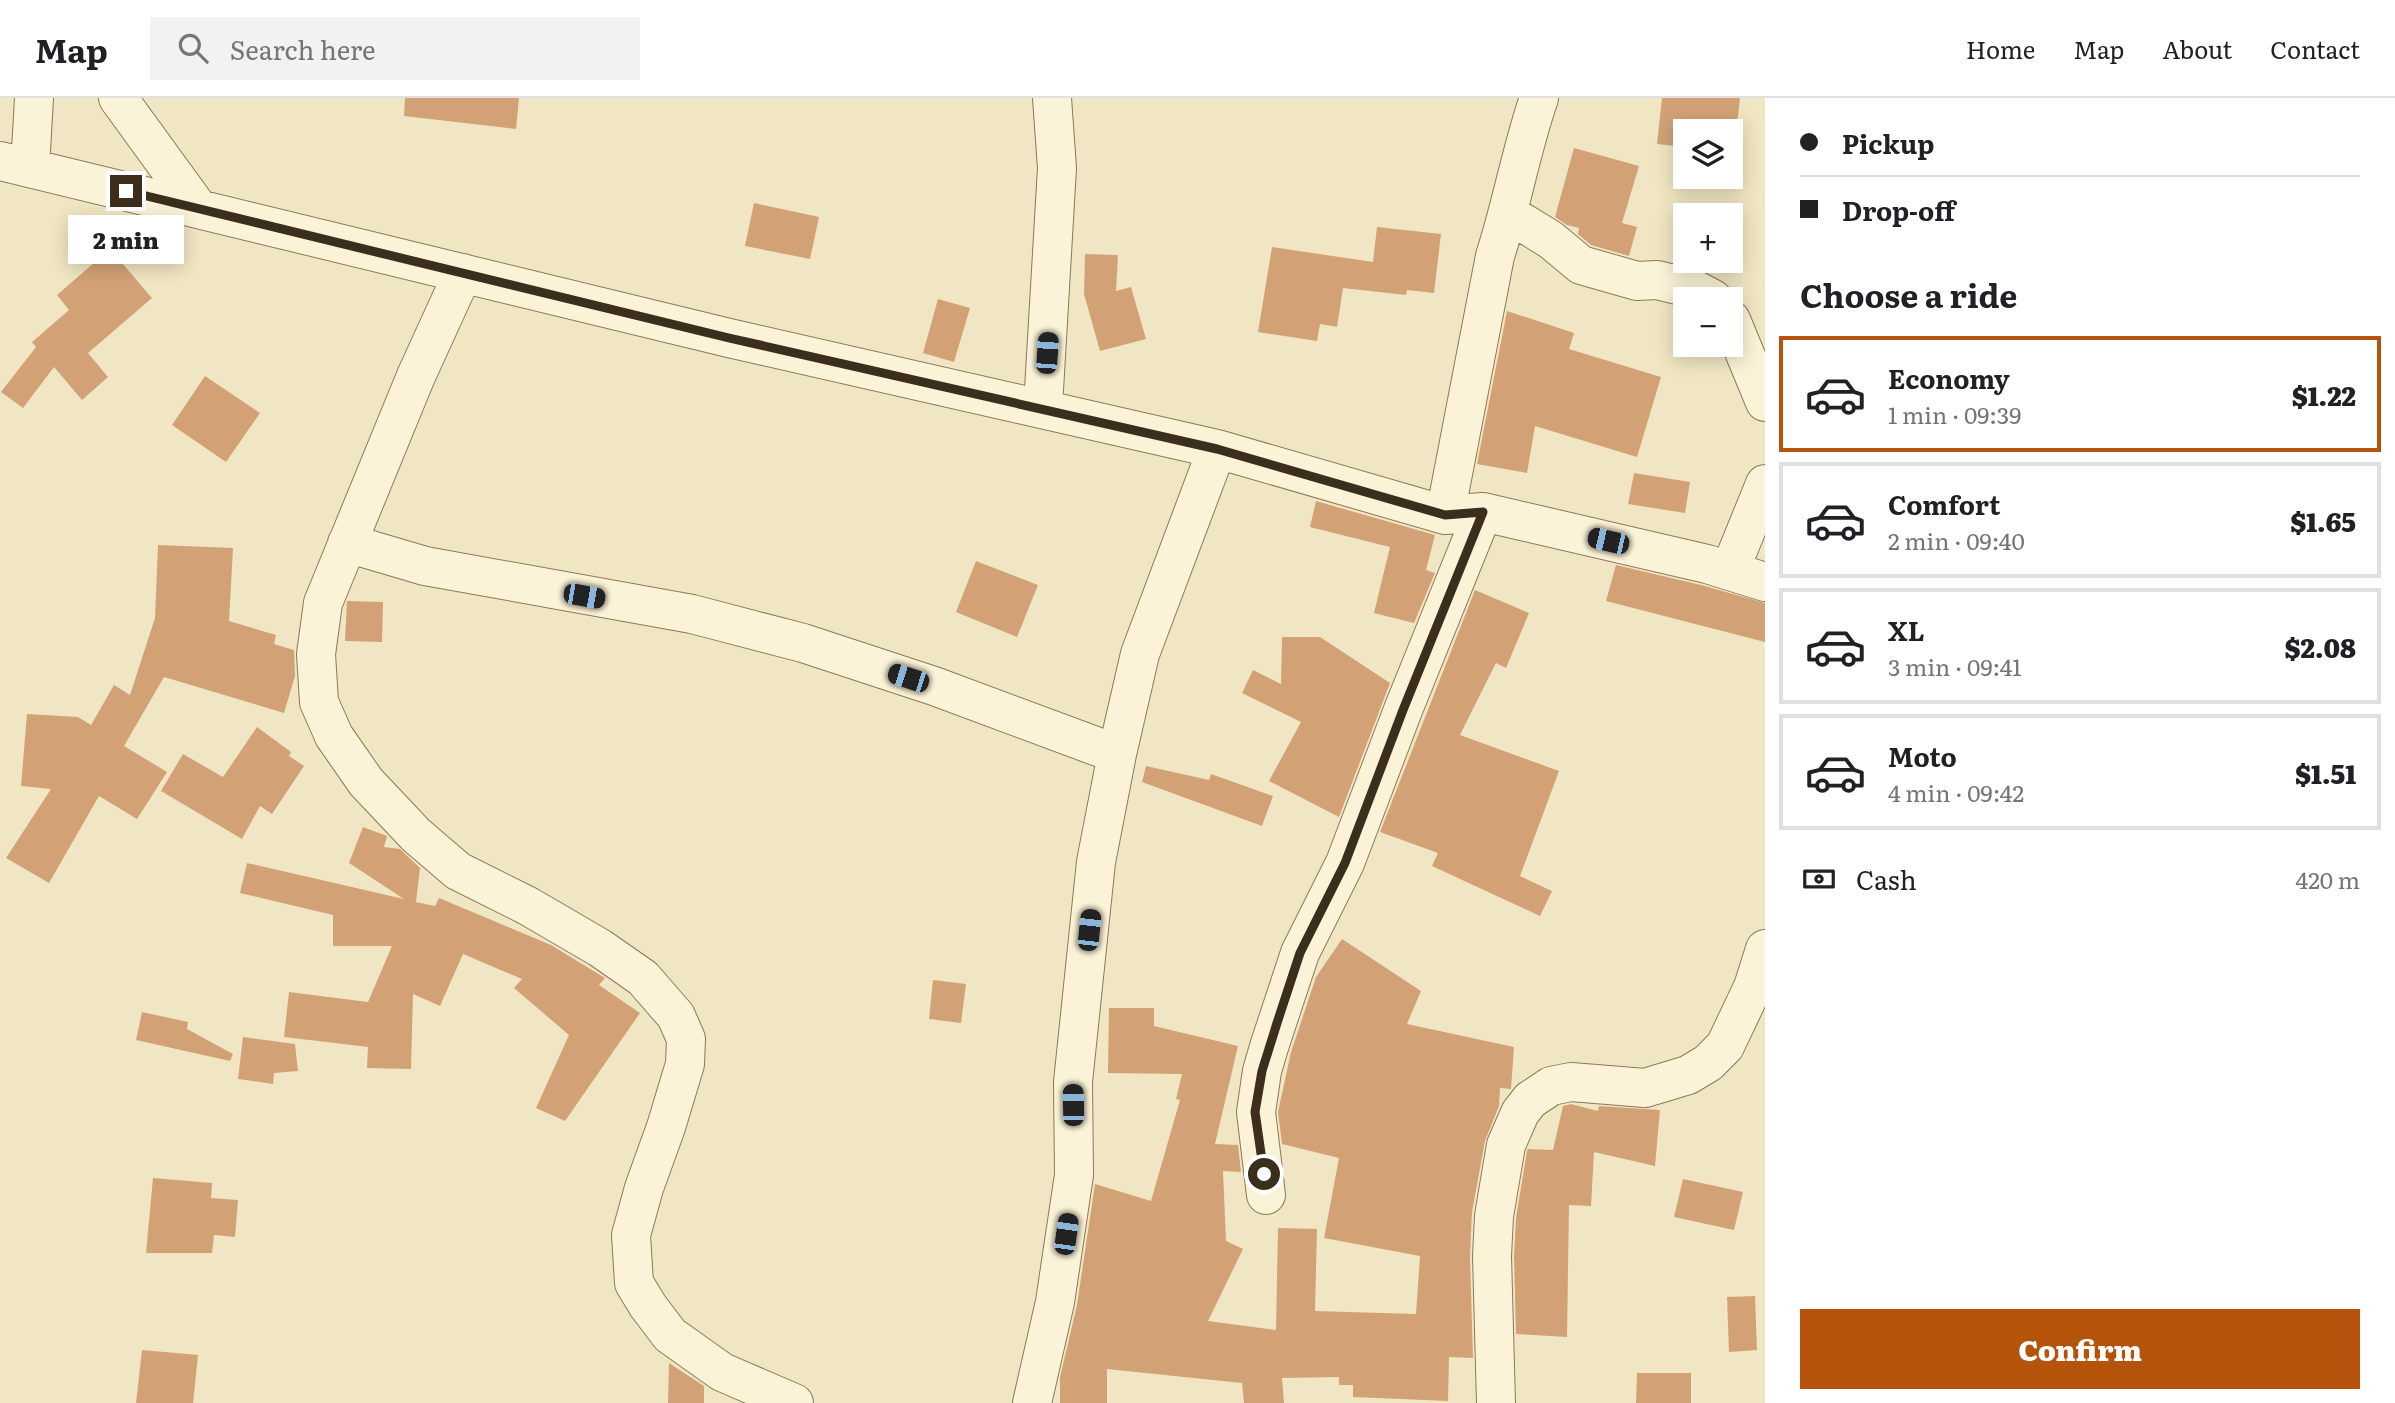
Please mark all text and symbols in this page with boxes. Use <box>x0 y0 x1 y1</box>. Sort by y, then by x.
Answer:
search box <box>150 17 640 80</box>
text: Map <box>35 24 108 73</box>
icon: search <box>174 29 212 67</box>
text: Search here <box>230 29 376 68</box>
text: Home <box>1966 31 2035 66</box>
text: Map <box>2073 31 2124 66</box>
text: About <box>2162 31 2232 66</box>
text: Contact <box>2270 31 2360 66</box>
map controls <box>1673 119 1743 357</box>
button: layers <box>1673 119 1743 189</box>
text: Pickup <box>1842 123 1934 162</box>
route end <box>110 175 142 207</box>
text: Drop-off <box>1842 190 1955 229</box>
button: + <box>1673 203 1743 273</box>
callout: 2 min <box>68 216 184 264</box>
text: 2 min <box>93 222 159 256</box>
text: Choose a ride <box>1800 270 2017 318</box>
button: − <box>1673 287 1743 357</box>
car <box>1036 331 1059 375</box>
text: Economy <box>1888 358 2010 397</box>
icon: car <box>1804 363 1867 426</box>
text: $1.22 <box>2292 375 2356 414</box>
text: 1 min · 09:39 <box>1888 397 2021 431</box>
text: Comfort <box>1888 484 2000 523</box>
icon: car <box>1804 489 1867 552</box>
text: $1.65 <box>2290 501 2356 540</box>
text: 2 min · 09:40 <box>1888 523 2025 557</box>
car <box>1586 526 1631 556</box>
car <box>562 582 607 610</box>
text: XL <box>1888 610 1925 649</box>
icon: car <box>1804 615 1867 678</box>
text: $2.08 <box>2285 627 2356 666</box>
text: 3 min · 09:41 <box>1888 649 2022 683</box>
car <box>885 662 932 694</box>
text: Moto <box>1888 736 1957 775</box>
icon: car <box>1804 741 1867 804</box>
text: $1.51 <box>2295 753 2356 792</box>
text: 4 min · 09:42 <box>1888 775 2024 809</box>
text: Cash <box>1856 859 1917 898</box>
icon: cash <box>1800 860 1838 898</box>
text: 420 m <box>2295 862 2360 896</box>
car <box>1077 908 1102 952</box>
car <box>1063 1084 1084 1126</box>
route start <box>1248 1158 1280 1190</box>
car <box>1053 1212 1080 1256</box>
button: Confirm <box>1800 1309 2360 1389</box>

